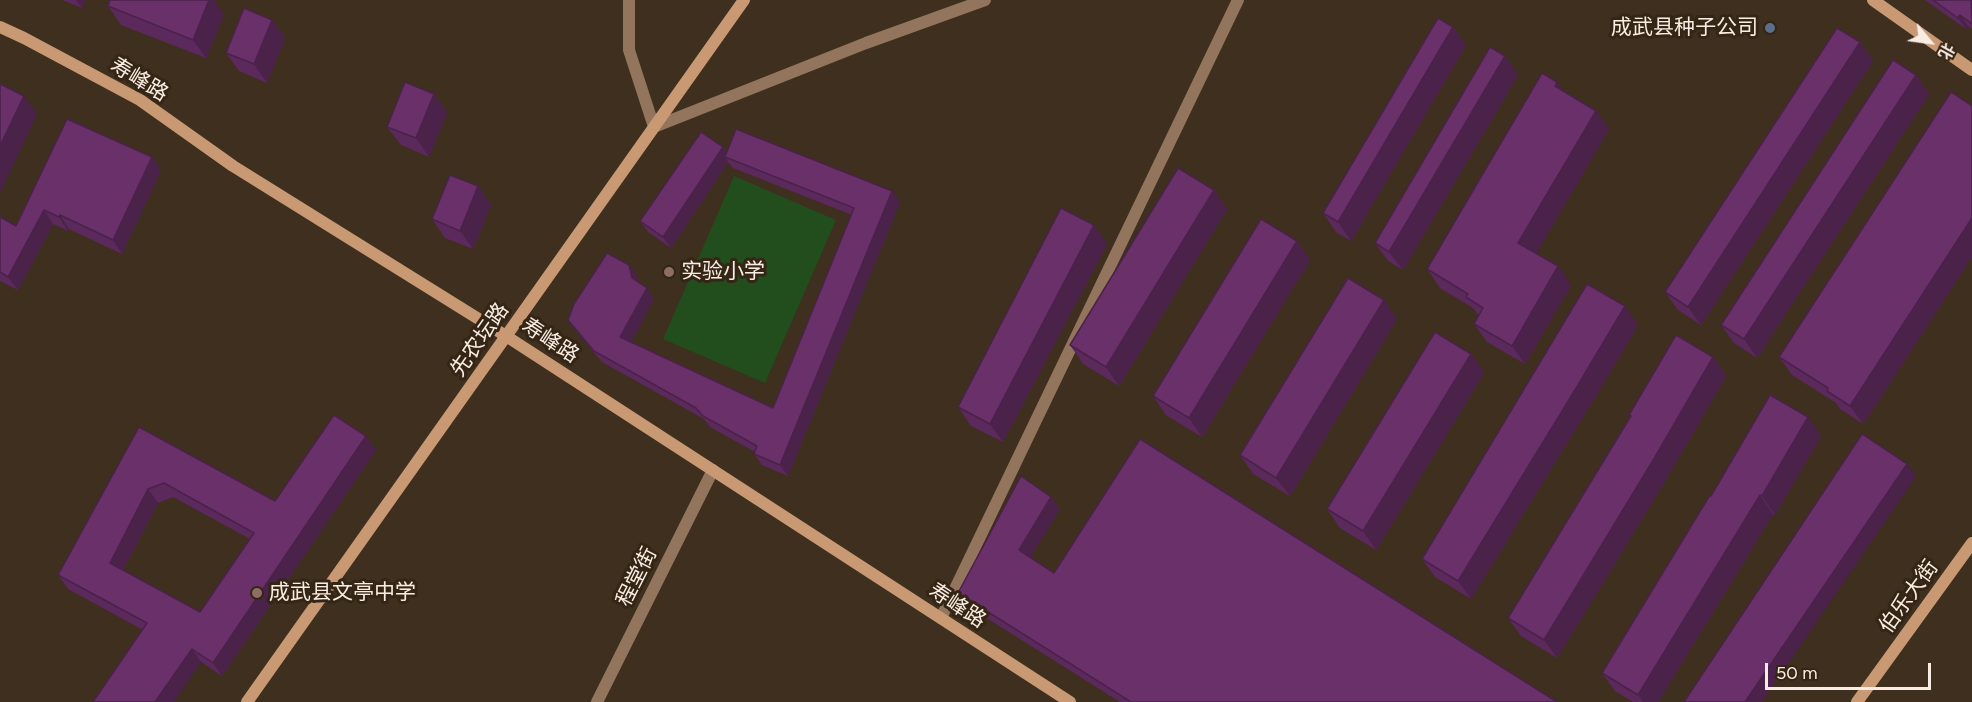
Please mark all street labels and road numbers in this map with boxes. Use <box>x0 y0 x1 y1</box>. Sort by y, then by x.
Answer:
street label: 寿峰路 <box>106 53 172 107</box>
street label: 先农坛路 <box>446 298 514 382</box>
street label: 寿峰路 <box>517 313 583 369</box>
street label: 程堂街 <box>611 543 663 611</box>
street label: 伯乐大街 <box>1874 556 1944 638</box>
street label: 寿峰路 <box>924 578 990 634</box>

